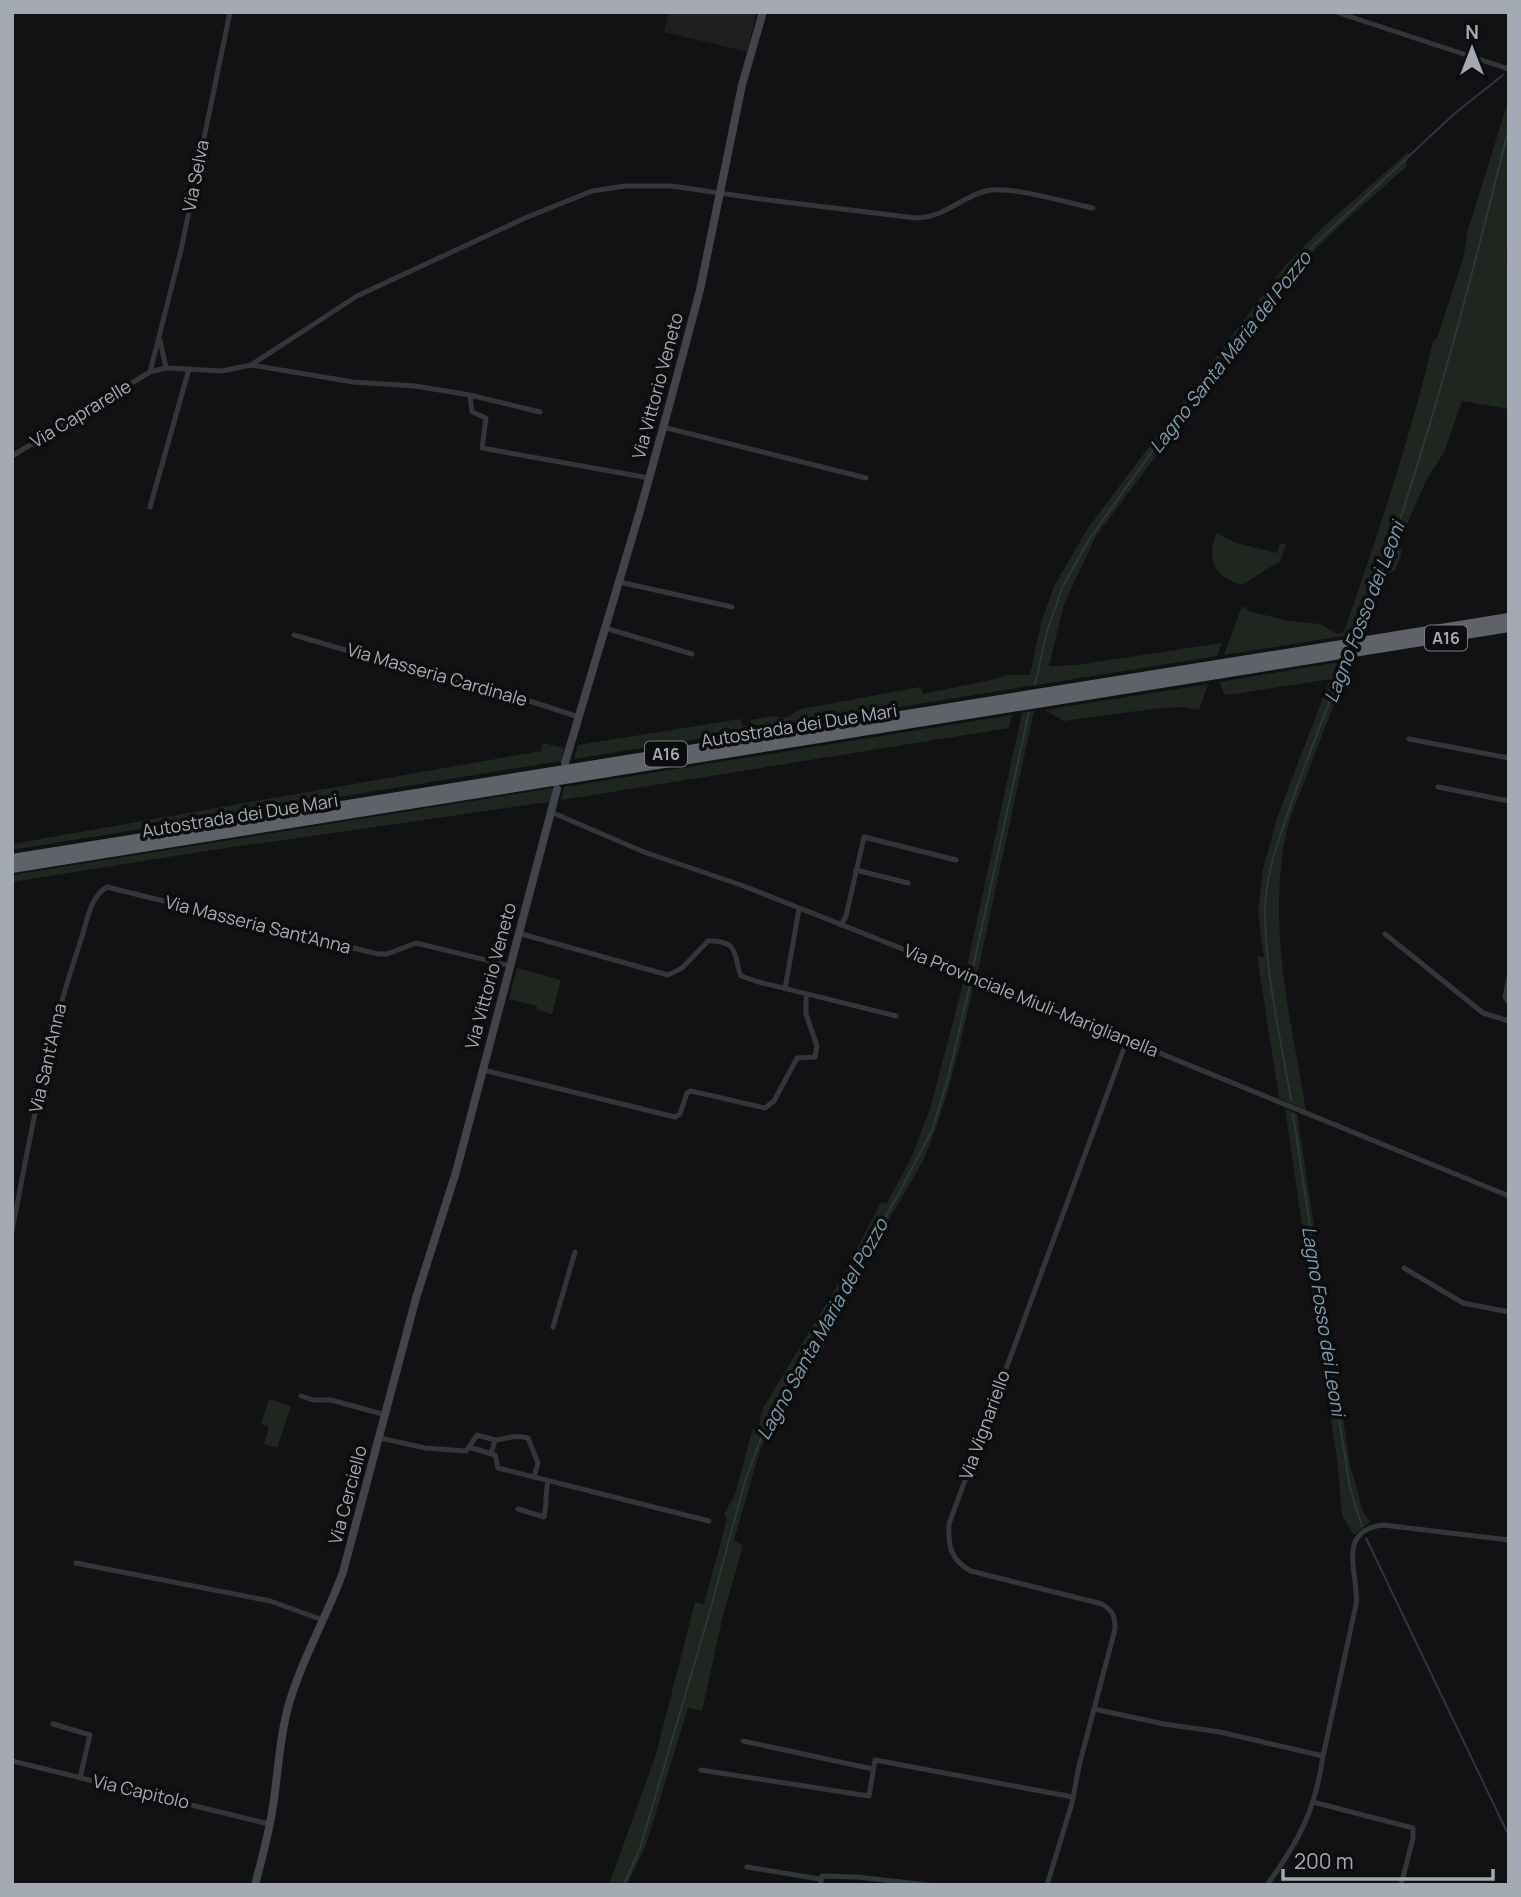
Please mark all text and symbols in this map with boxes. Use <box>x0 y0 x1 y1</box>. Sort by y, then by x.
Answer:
north arrow <box>1437 14 1507 84</box>
text: N <box>1465 19 1479 45</box>
street label: Via Selva <box>176 138 214 214</box>
water label: Lagno Santa Maria del Pozzo <box>1143 245 1318 458</box>
street label: Via Vittorio Veneto <box>626 310 688 462</box>
street label: Via Caprarelle <box>26 374 135 453</box>
water label: Lagno Fosso dei Leoni <box>1318 516 1411 706</box>
road number: A16 <box>1425 625 1467 650</box>
street label: Via Masseria Cardinale <box>344 637 530 711</box>
street label: Autostrada dei Due Mari <box>699 698 899 752</box>
road number: A16 <box>645 741 687 766</box>
street label: Autostrada dei Due Mari <box>140 788 340 842</box>
street label: Via Masseria Sant'Anna <box>163 889 354 959</box>
street label: Via Vittorio Veneto <box>459 900 521 1052</box>
street label: Via Provinciale Miuli-Mariglianella <box>901 938 1162 1062</box>
street label: Via Sant'Anna <box>23 1001 71 1115</box>
water label: Lagno Santa Maria del Pozzo <box>750 1212 895 1444</box>
water label: Lagno Fosso dei Leoni <box>1296 1224 1352 1420</box>
street label: Via Vignariello <box>953 1367 1015 1483</box>
street label: Via Cerciello <box>322 1443 372 1547</box>
street label: Via Capitolo <box>91 1768 192 1814</box>
scale bar <box>1283 1838 1493 1882</box>
text: 200 m <box>1294 1847 1354 1875</box>

